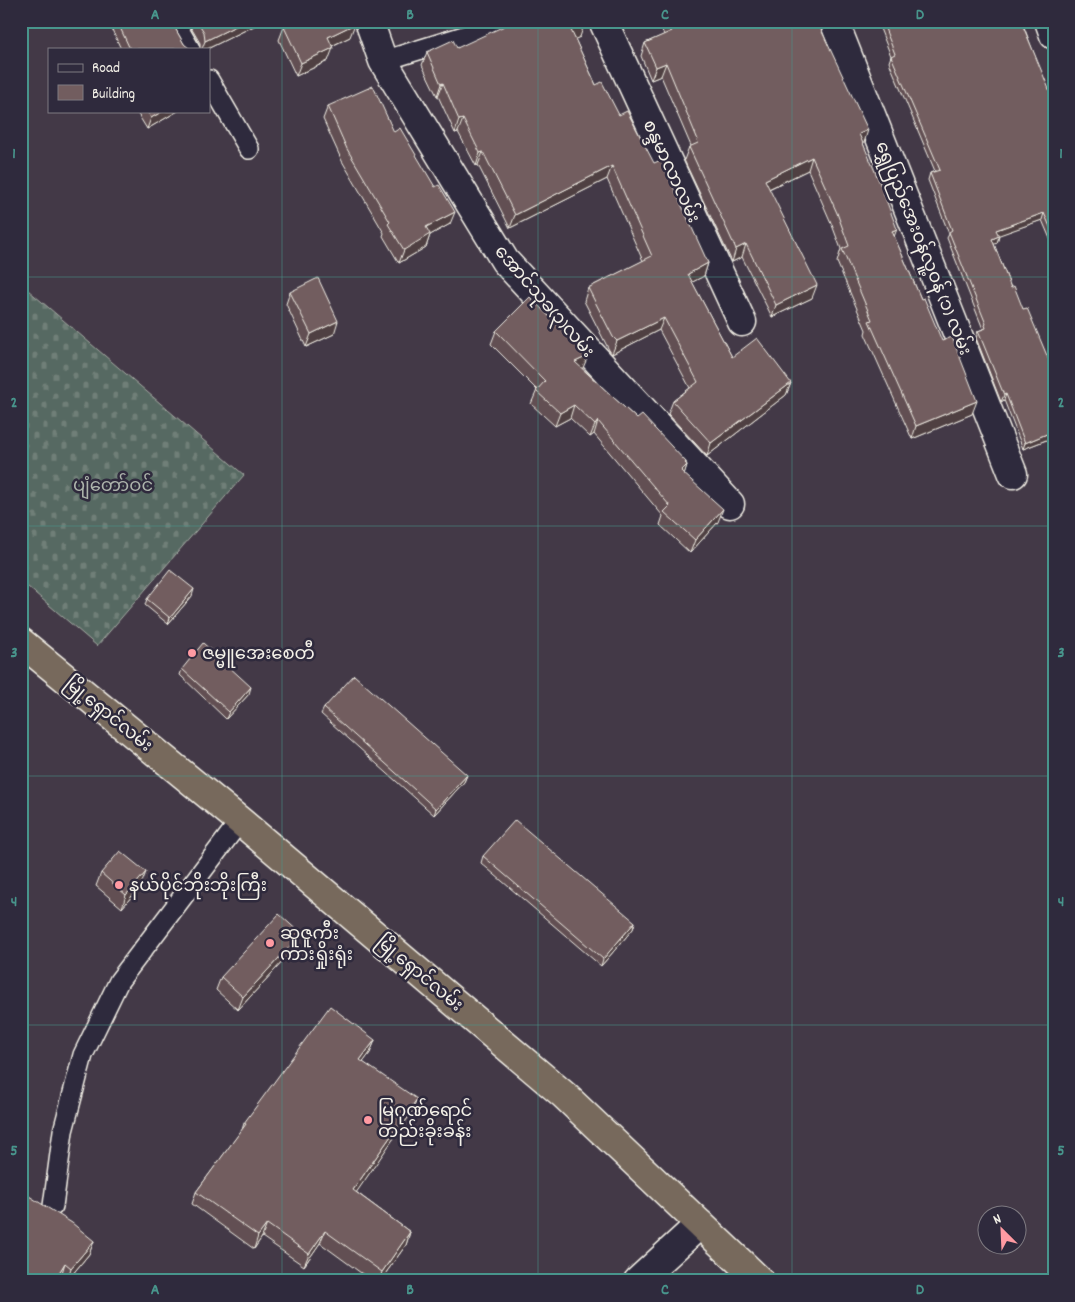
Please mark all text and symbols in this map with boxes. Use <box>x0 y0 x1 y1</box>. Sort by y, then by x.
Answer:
text: A <box>151 4 160 27</box>
text: B <box>406 4 414 27</box>
text: C <box>661 4 669 27</box>
text: D <box>916 4 925 27</box>
legend <box>48 48 210 112</box>
text: Road <box>92 58 120 80</box>
text: Building <box>92 84 135 106</box>
street label: စန္ဒမာလာလမ်း <box>635 115 707 228</box>
street label: ရွှေပြည်အေးဝန်လူ့ဝန် (၁) လမ်း <box>867 137 979 360</box>
text: 1 <box>12 143 16 166</box>
text: 1 <box>1059 143 1063 166</box>
street label: အောင်သုခ(၃)လမ်း <box>487 239 601 364</box>
text: 2 <box>11 392 18 415</box>
text: 2 <box>1058 392 1065 415</box>
park label: ပျံတော်ဝင် <box>73 472 153 500</box>
place label: ဇမ္မူအေးစေတီ <box>202 639 315 668</box>
text: 3 <box>10 642 18 665</box>
text: 3 <box>1057 642 1065 665</box>
marker: ဇမ္မူအေးစေတီ <box>186 647 198 659</box>
street label: မြို့ရှောင်လမ်း <box>58 670 159 759</box>
place label: နယ်ပိုင်ဘိုးဘိုးကြီး <box>129 871 267 900</box>
marker: နယ်ပိုင်ဘိုးဘိုးကြီး <box>113 879 125 891</box>
text: 4 <box>11 891 17 914</box>
text: 4 <box>1058 891 1064 914</box>
place label: ဆူဇူကီး ကားရှိုးရုံး <box>280 919 353 969</box>
street label: မြို့ရှောင်လမ်း <box>370 928 470 1019</box>
marker: ဆူဇူကီး ကားရှိုးရုံး <box>264 937 276 949</box>
place label: မြဂုဏ်ရောင် တည်းခိုးခန်း <box>378 1097 472 1146</box>
marker: မြဂုဏ်ရောင် တည်းခိုးခန်း <box>362 1114 374 1126</box>
text: 5 <box>10 1140 18 1163</box>
text: 5 <box>1057 1140 1065 1163</box>
north arrow <box>978 1204 1028 1254</box>
text: N <box>990 1209 1005 1230</box>
text: A <box>151 1279 160 1302</box>
text: B <box>406 1279 414 1302</box>
text: C <box>661 1279 669 1302</box>
text: D <box>916 1279 925 1302</box>

